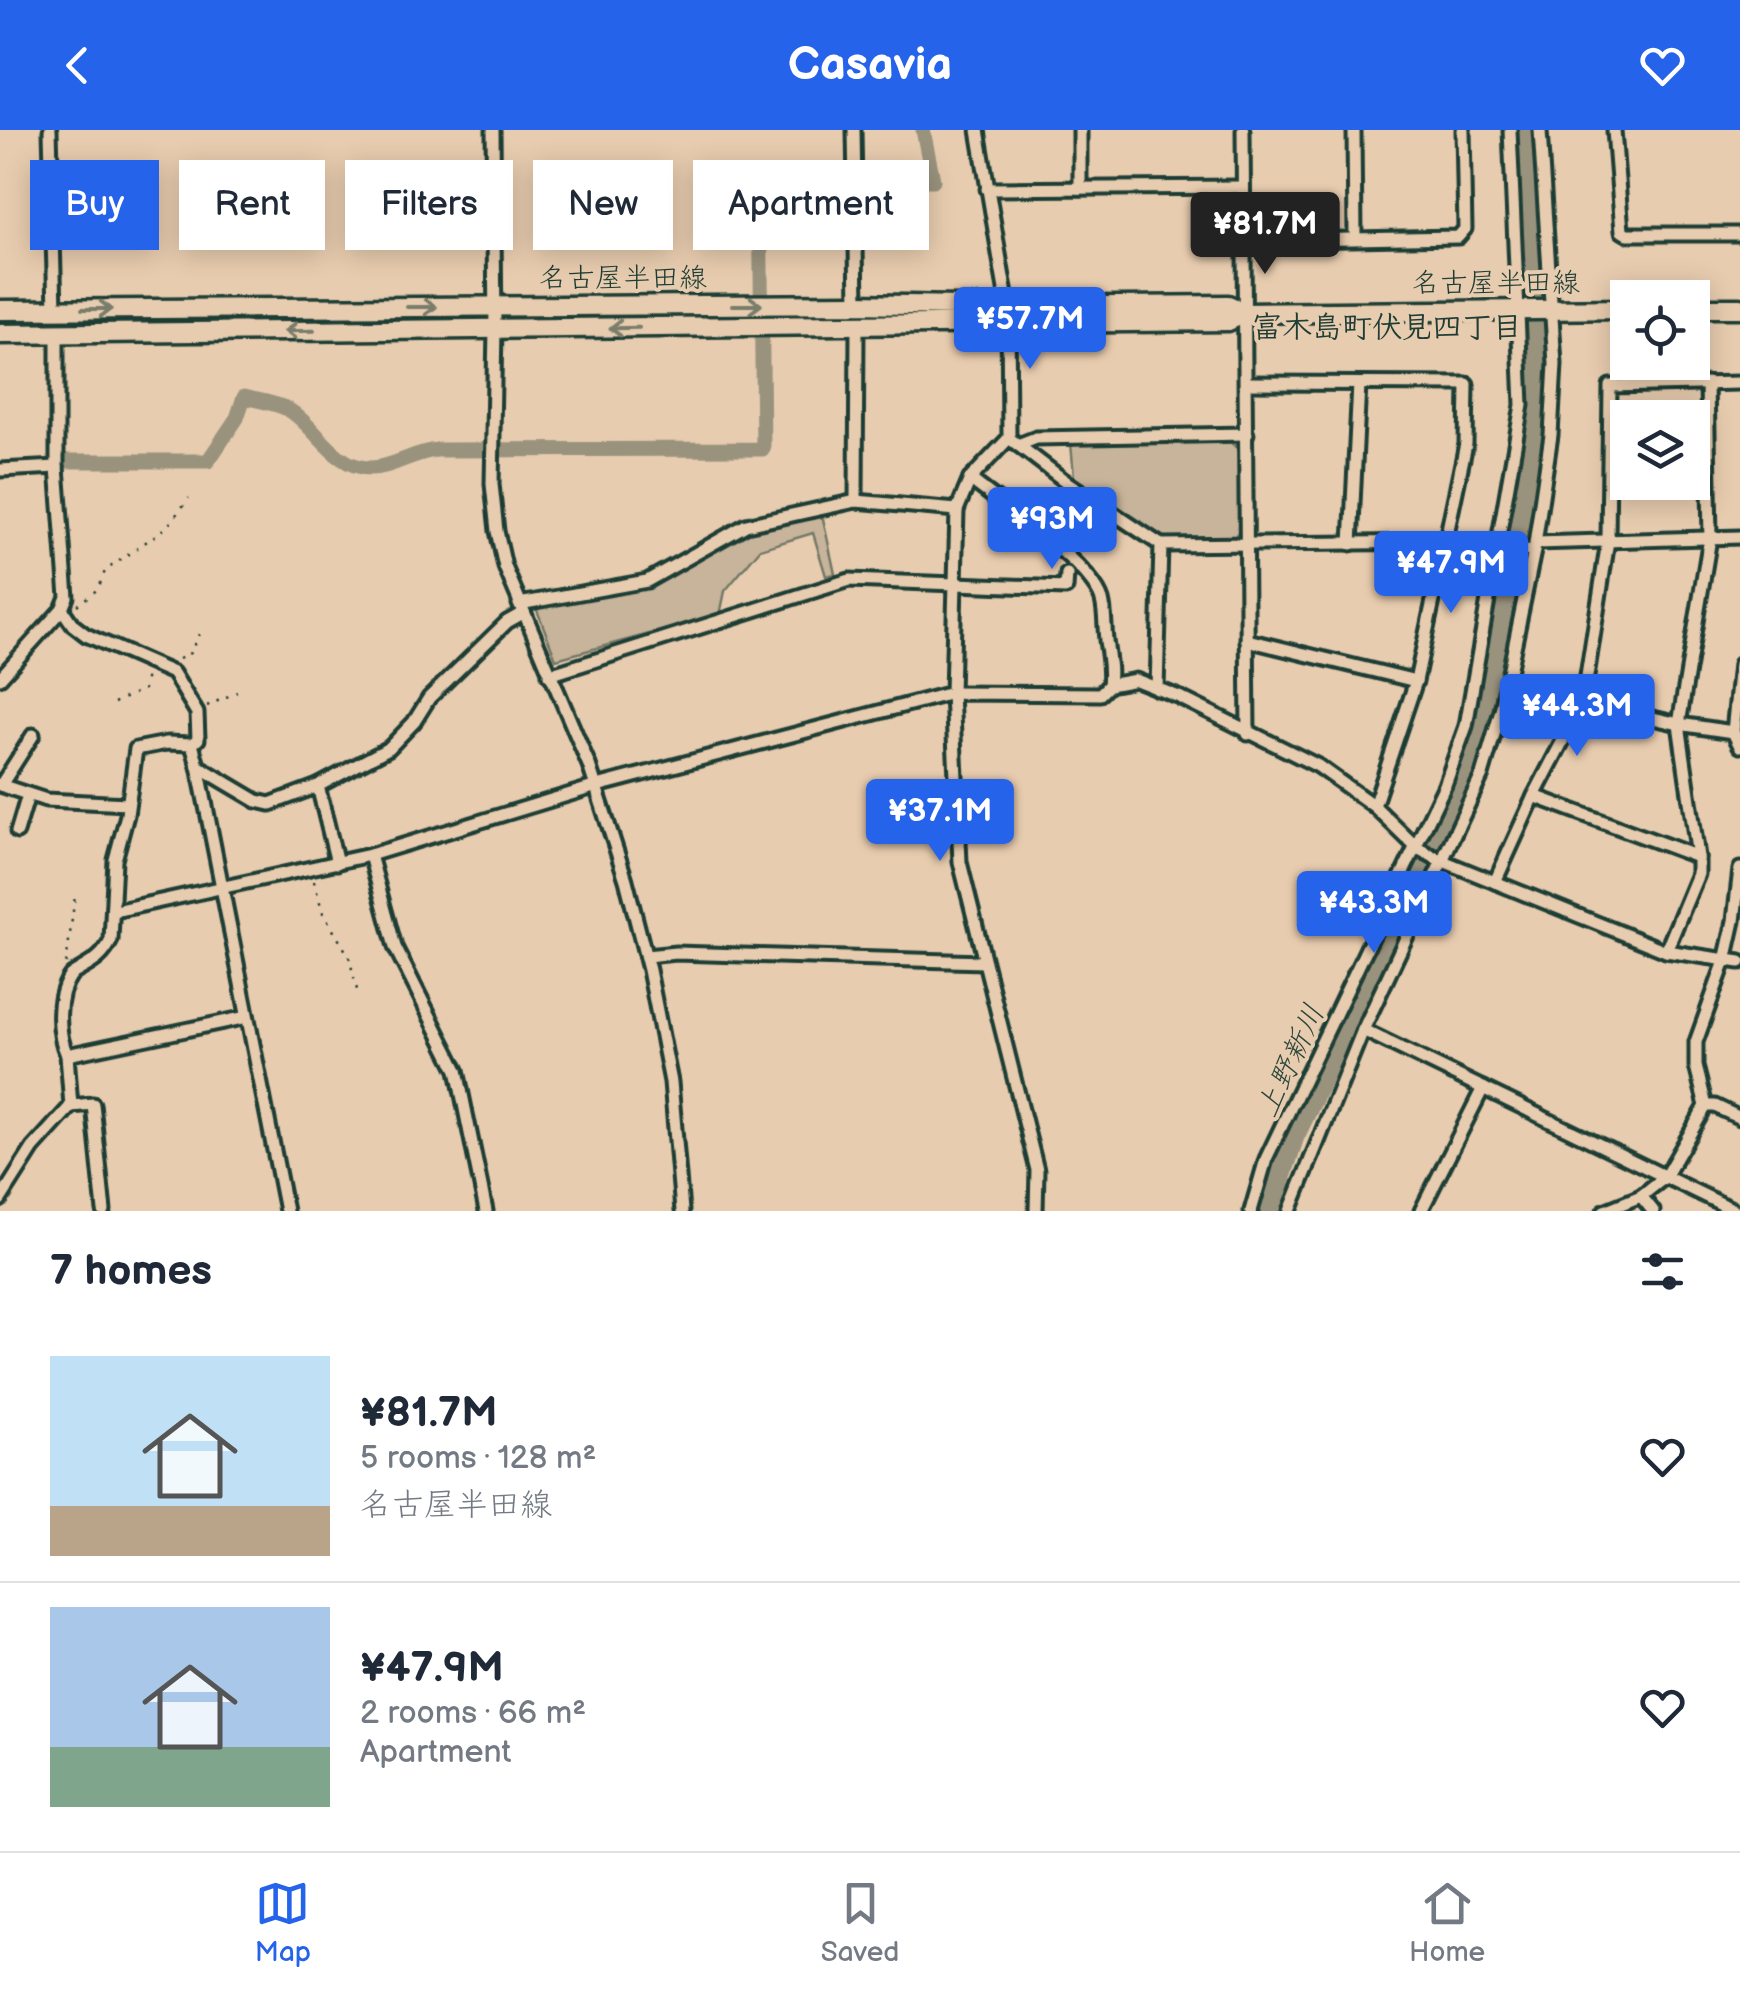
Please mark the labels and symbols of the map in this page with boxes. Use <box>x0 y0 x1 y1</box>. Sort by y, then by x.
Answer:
pin: ¥81.7M <box>1184 192 1346 277</box>
street label: 名古屋半田線 <box>539 262 707 295</box>
street label: 名古屋半田線 <box>1412 267 1580 300</box>
pin: ¥57.7M <box>949 287 1111 372</box>
one-way arrow <box>730 296 763 314</box>
one-way arrow <box>406 298 438 316</box>
one-way arrow <box>80 300 113 318</box>
district label: 富木島町伏見四丁目 <box>1252 310 1522 346</box>
one-way arrow <box>608 318 640 337</box>
one-way arrow <box>283 322 316 340</box>
pin: ¥93M <box>993 487 1111 572</box>
pin: ¥47.9M <box>1370 531 1532 616</box>
pin: ¥44.3M <box>1496 674 1658 759</box>
pin: ¥37.1M <box>859 779 1021 864</box>
pin: ¥43.3M <box>1293 871 1455 956</box>
water label: 上野新川 <box>1249 999 1333 1123</box>

